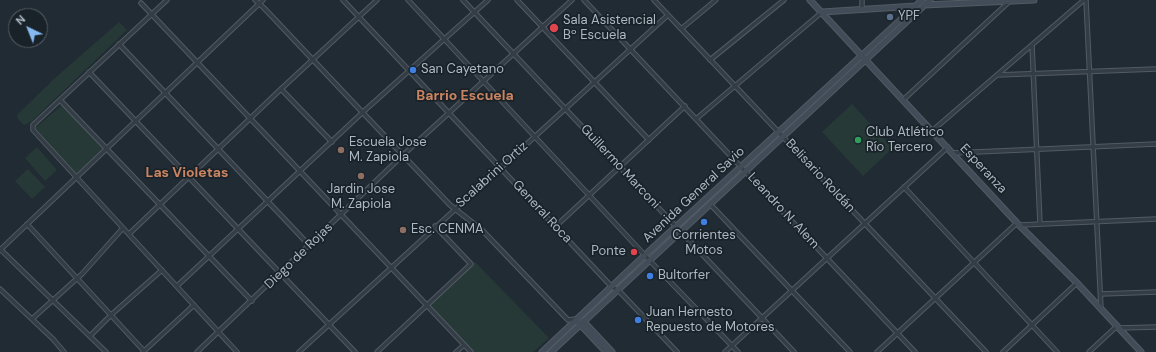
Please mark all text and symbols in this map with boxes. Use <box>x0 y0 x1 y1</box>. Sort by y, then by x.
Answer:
north arrow <box>8 8 48 48</box>
place label: YPF <box>898 9 920 25</box>
text: N <box>13 12 28 28</box>
marker: YPF <box>885 12 895 22</box>
place label: Sala Asistencial Bº Escuela <box>563 13 656 44</box>
marker: Sala Asistencial Bº Escuela <box>548 22 560 34</box>
place label: San Cayetano <box>421 62 504 78</box>
marker: San Cayetano <box>408 65 418 75</box>
district label: Barrio Escuela <box>416 88 514 104</box>
street label: Guillermo Marconi <box>577 122 663 212</box>
place label: Club Atlético Río Tercero <box>866 125 944 156</box>
place label: Escuela Jose M. Zapiola <box>349 135 427 166</box>
marker: Club Atlético Río Tercero <box>853 135 863 145</box>
street label: Belisario Roldán <box>782 136 858 216</box>
street label: Scalabrini Ortiz <box>453 139 531 211</box>
street label: Esperanza <box>956 141 1010 197</box>
street label: Avenida General Savio <box>640 144 748 246</box>
marker: Escuela Jose M. Zapiola <box>336 145 346 155</box>
district label: Las Violetas <box>146 165 228 181</box>
street label: Leandro N. Alem <box>744 170 822 252</box>
marker: Jardin Jose M. Zapiola <box>356 171 366 181</box>
street label: General Roca <box>509 177 575 247</box>
place label: Jardin Jose M. Zapiola <box>327 182 395 213</box>
marker: Corrientes Motos <box>699 217 709 227</box>
street label: Diego de Rojas <box>262 220 336 292</box>
place label: Esc. CENMA <box>411 222 484 238</box>
marker: Esc. CENMA <box>398 225 408 235</box>
place label: Corrientes Motos <box>672 228 736 259</box>
place label: Ponte <box>591 244 626 260</box>
marker: Ponte <box>629 247 639 257</box>
place label: Bultorfer <box>658 268 710 284</box>
marker: Bultorfer <box>645 271 655 281</box>
place label: Juan Hernesto Repuesto de Motores <box>646 305 774 336</box>
marker: Juan Hernesto Repuesto de Motores <box>633 315 643 325</box>

